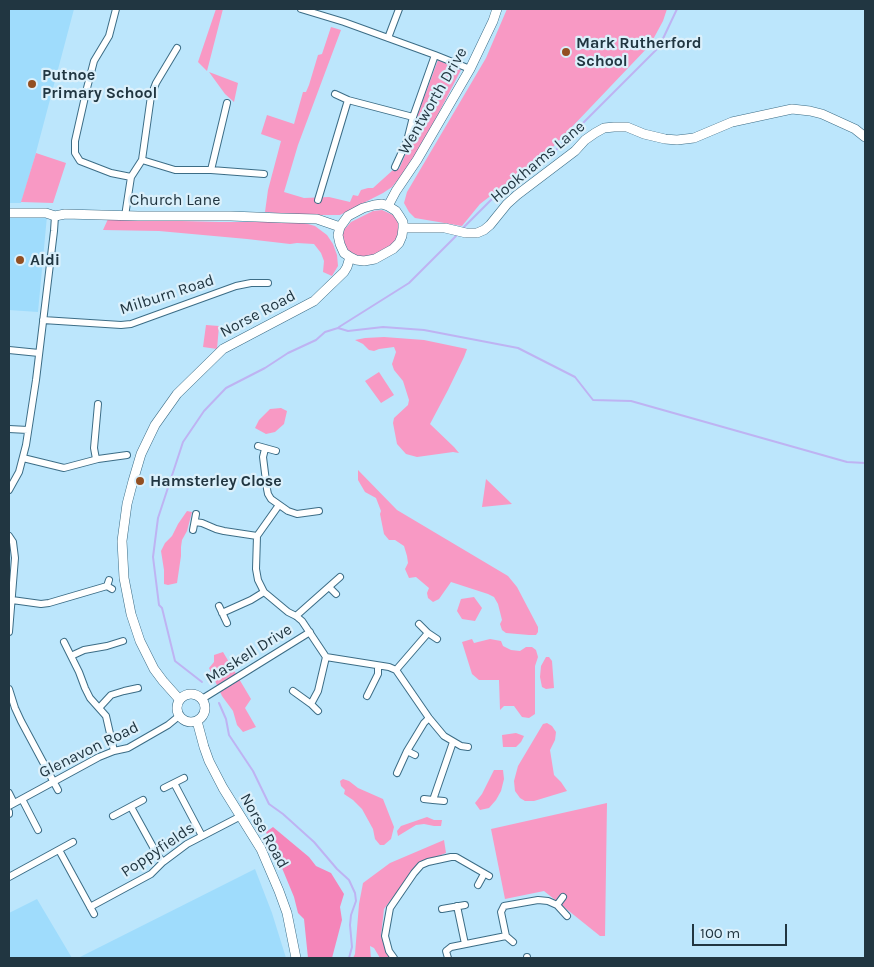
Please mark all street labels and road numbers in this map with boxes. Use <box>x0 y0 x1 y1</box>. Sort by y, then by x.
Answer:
street label: Wentworth Drive <box>395 44 471 158</box>
street label: Hookhams Lane <box>487 117 589 207</box>
street label: Church Lane <box>130 190 220 210</box>
street label: Milburn Road <box>117 271 217 319</box>
street label: Norse Road <box>217 286 299 342</box>
street label: Maskell Drive <box>202 620 296 688</box>
street label: Glenavon Road <box>36 718 142 782</box>
street label: Norse Road <box>236 790 292 872</box>
street label: Poppyfields <box>118 818 198 882</box>

